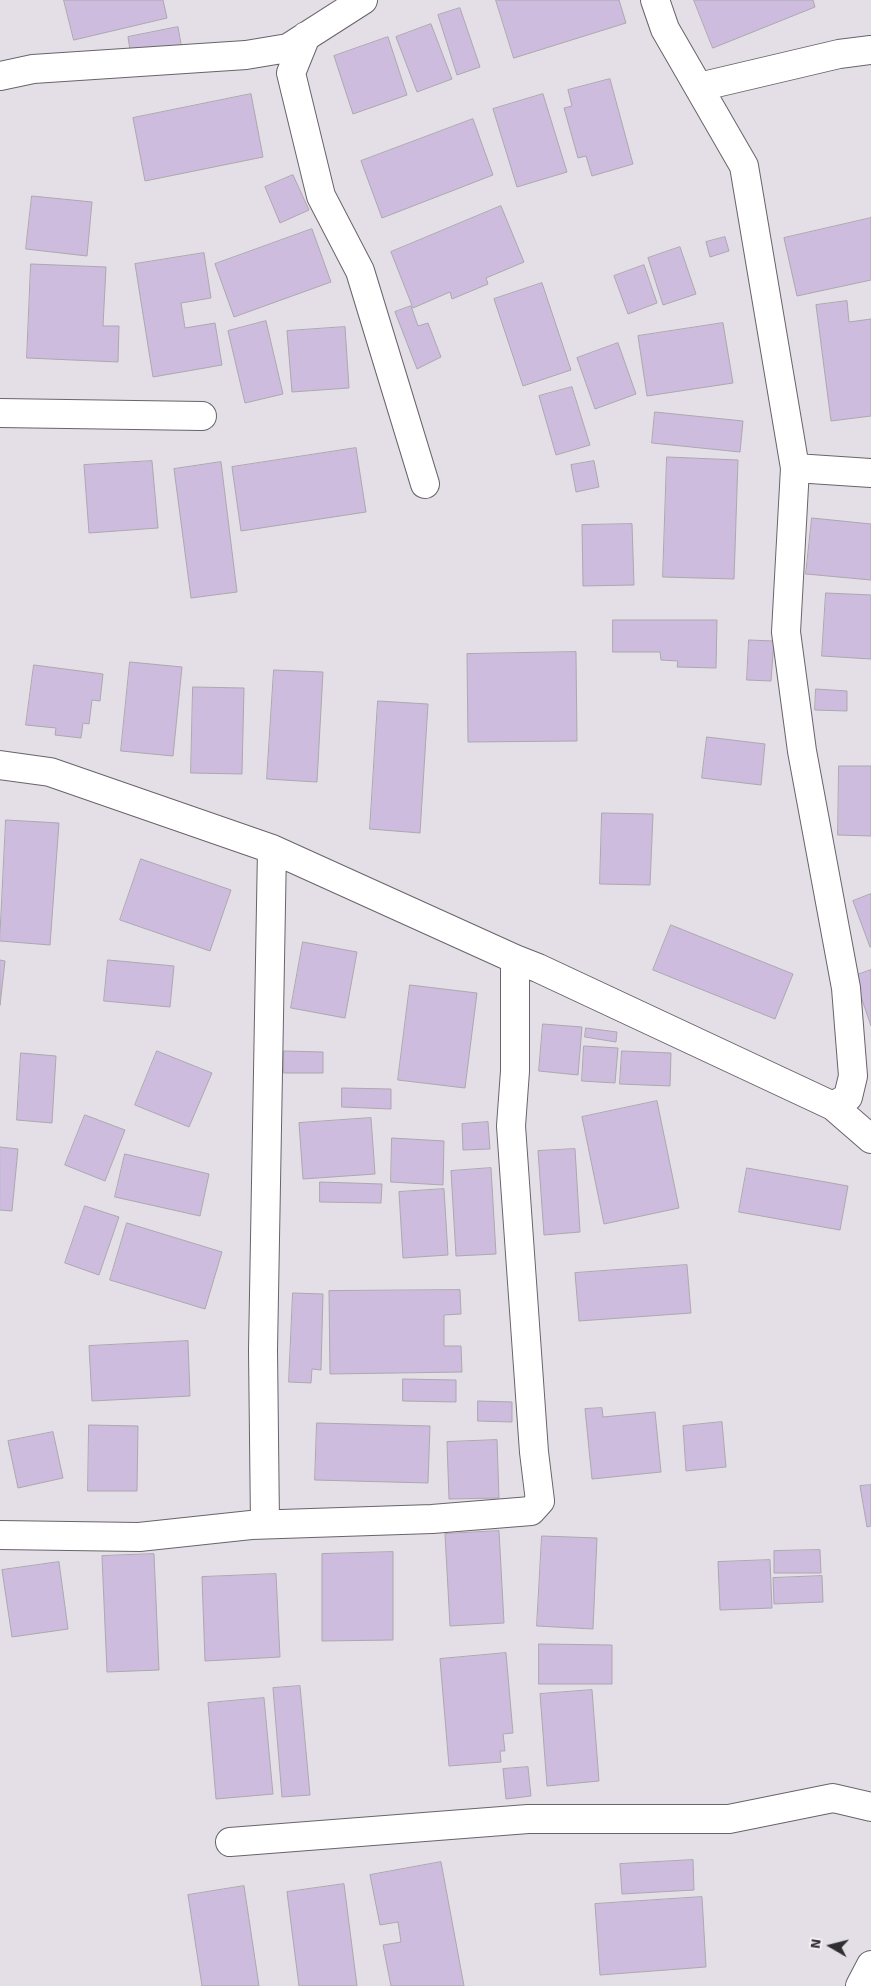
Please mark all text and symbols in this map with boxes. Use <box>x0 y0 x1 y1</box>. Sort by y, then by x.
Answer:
north arrow <box>806 1921 856 1971</box>
text: N <box>807 1938 825 1950</box>

